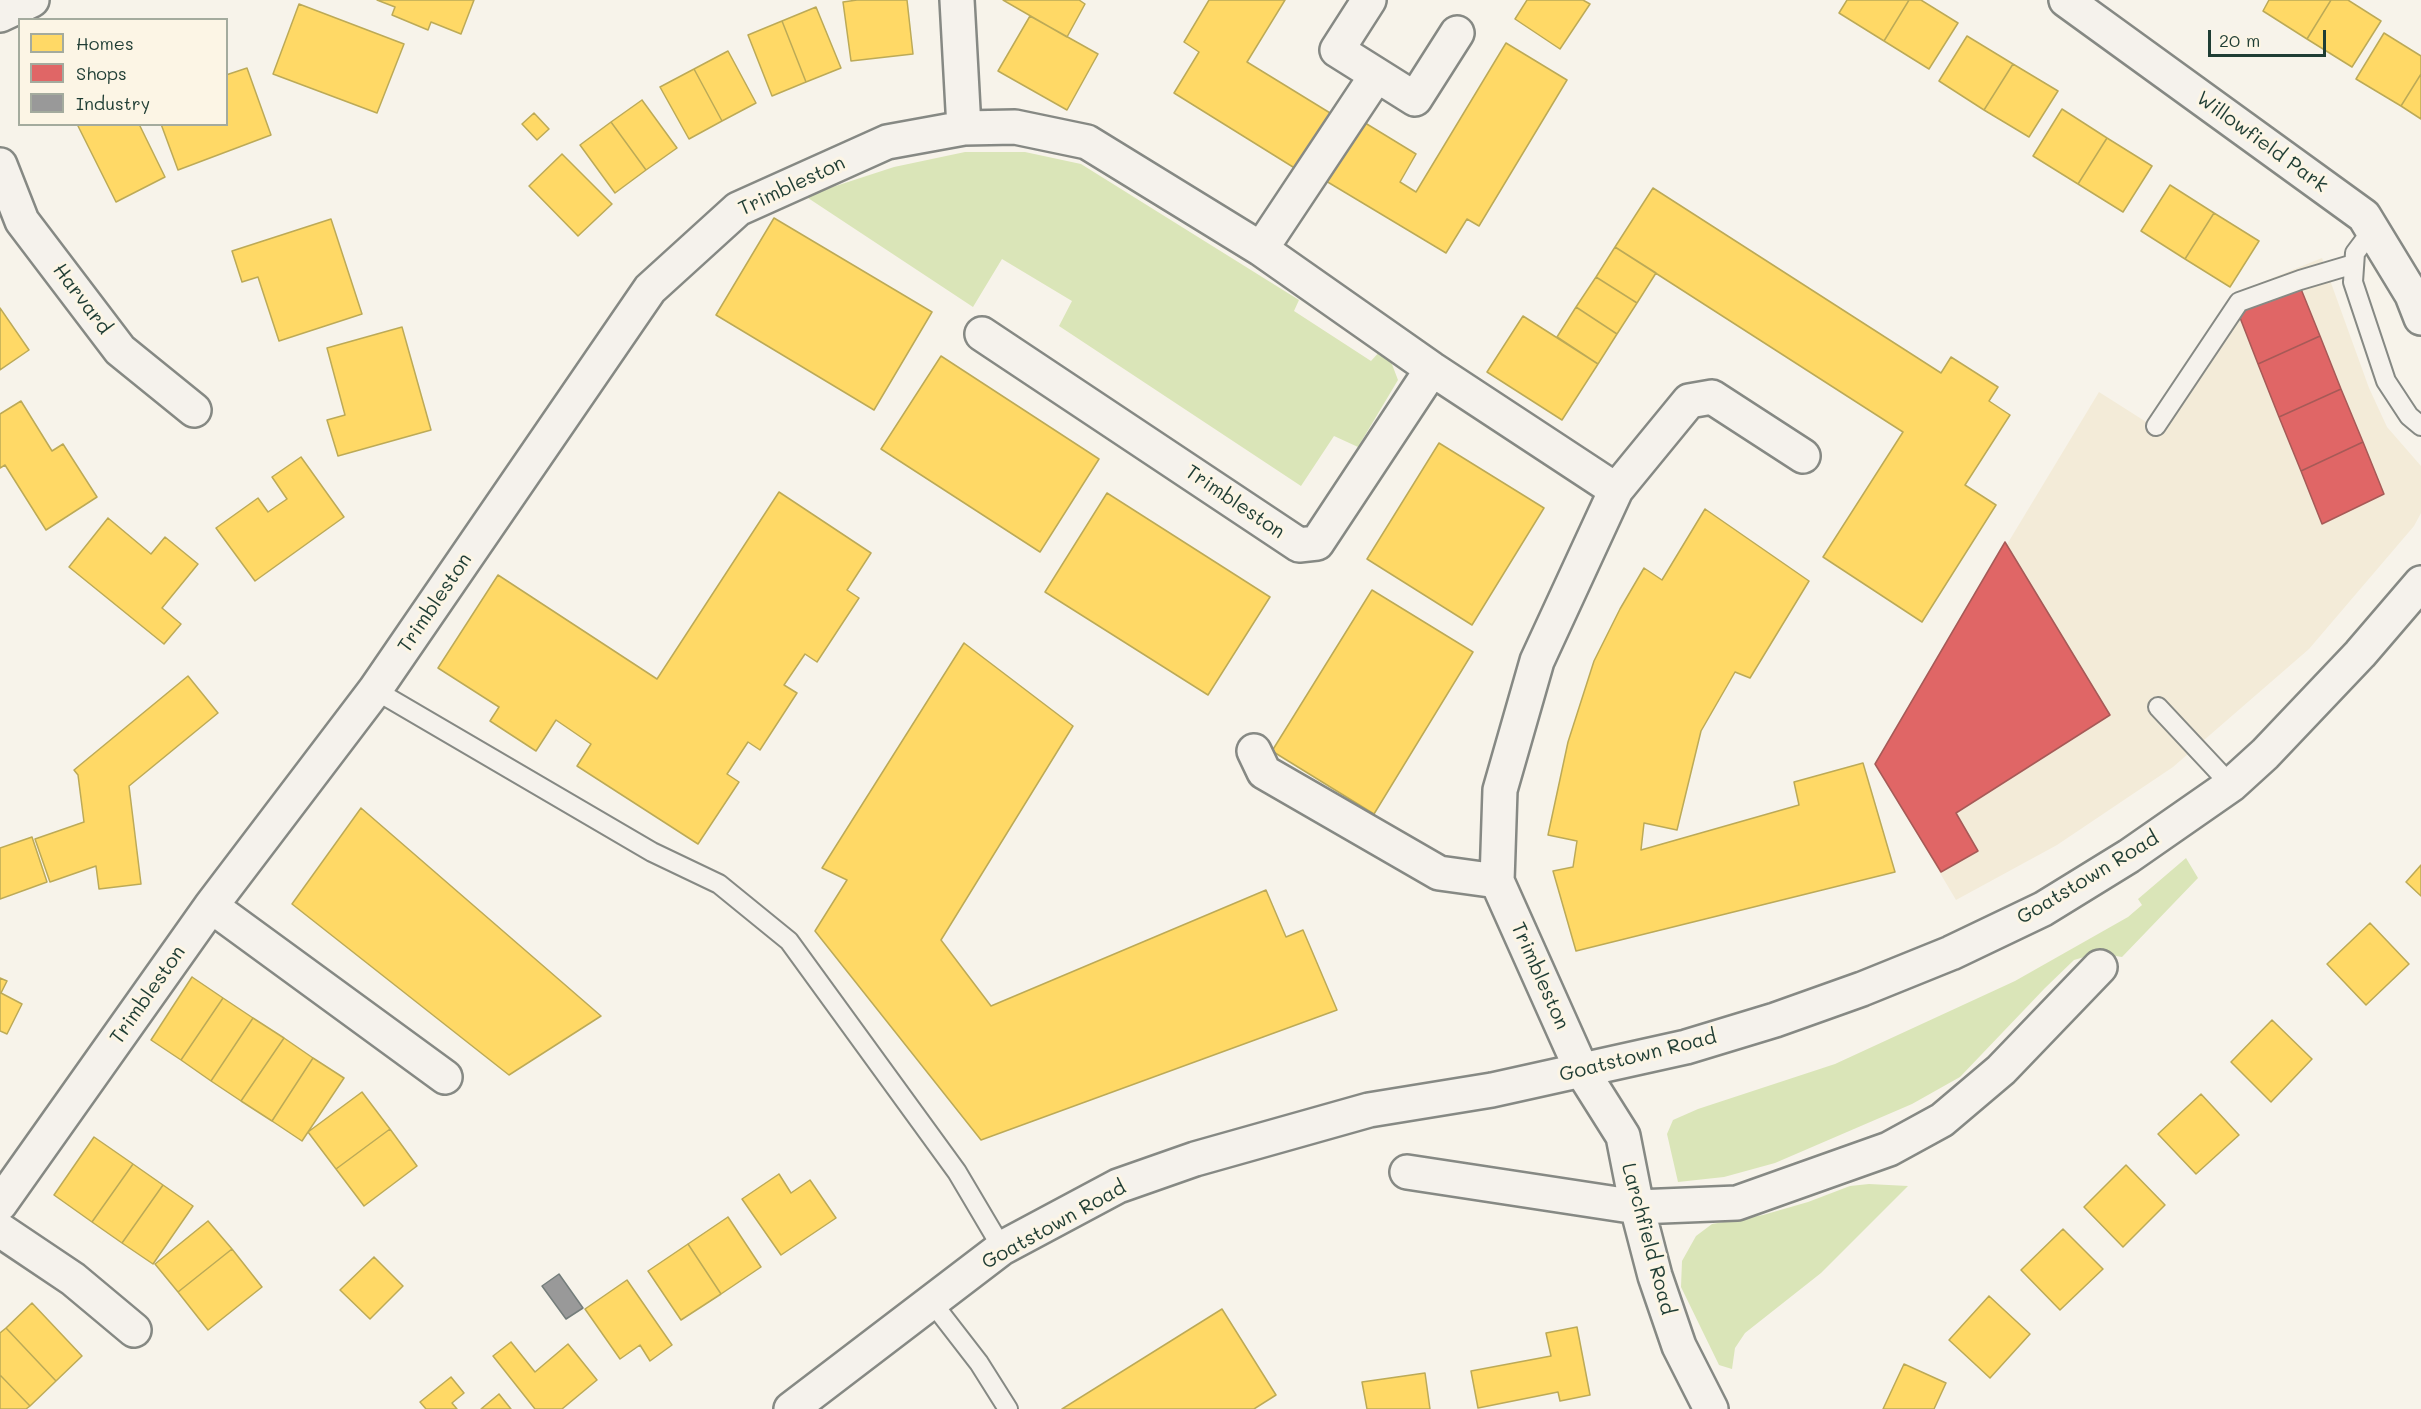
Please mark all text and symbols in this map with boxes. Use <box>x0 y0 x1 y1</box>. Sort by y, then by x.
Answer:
legend <box>18 18 228 126</box>
scale bar <box>2211 18 2330 56</box>
text: 20 m <box>2219 28 2260 52</box>
text: Homes <box>76 31 134 55</box>
text: Shops <box>76 61 127 85</box>
street label: Willowfield Park <box>2192 86 2332 198</box>
text: Industry <box>76 91 150 115</box>
street label: Trimbleston <box>735 151 849 221</box>
street label: Harvard <box>48 259 116 339</box>
street label: Trimbleston <box>1181 460 1289 544</box>
street label: Trimbleston <box>393 549 477 657</box>
street label: Goatstown Road <box>2013 826 2163 930</box>
street label: Trimbleston <box>1506 919 1574 1033</box>
street label: Trimbleston <box>105 941 191 1049</box>
street label: Goatstown Road <box>1557 1025 1719 1087</box>
street label: Larchfield Road <box>1616 1160 1680 1318</box>
street label: Goatstown Road <box>978 1175 1130 1275</box>

